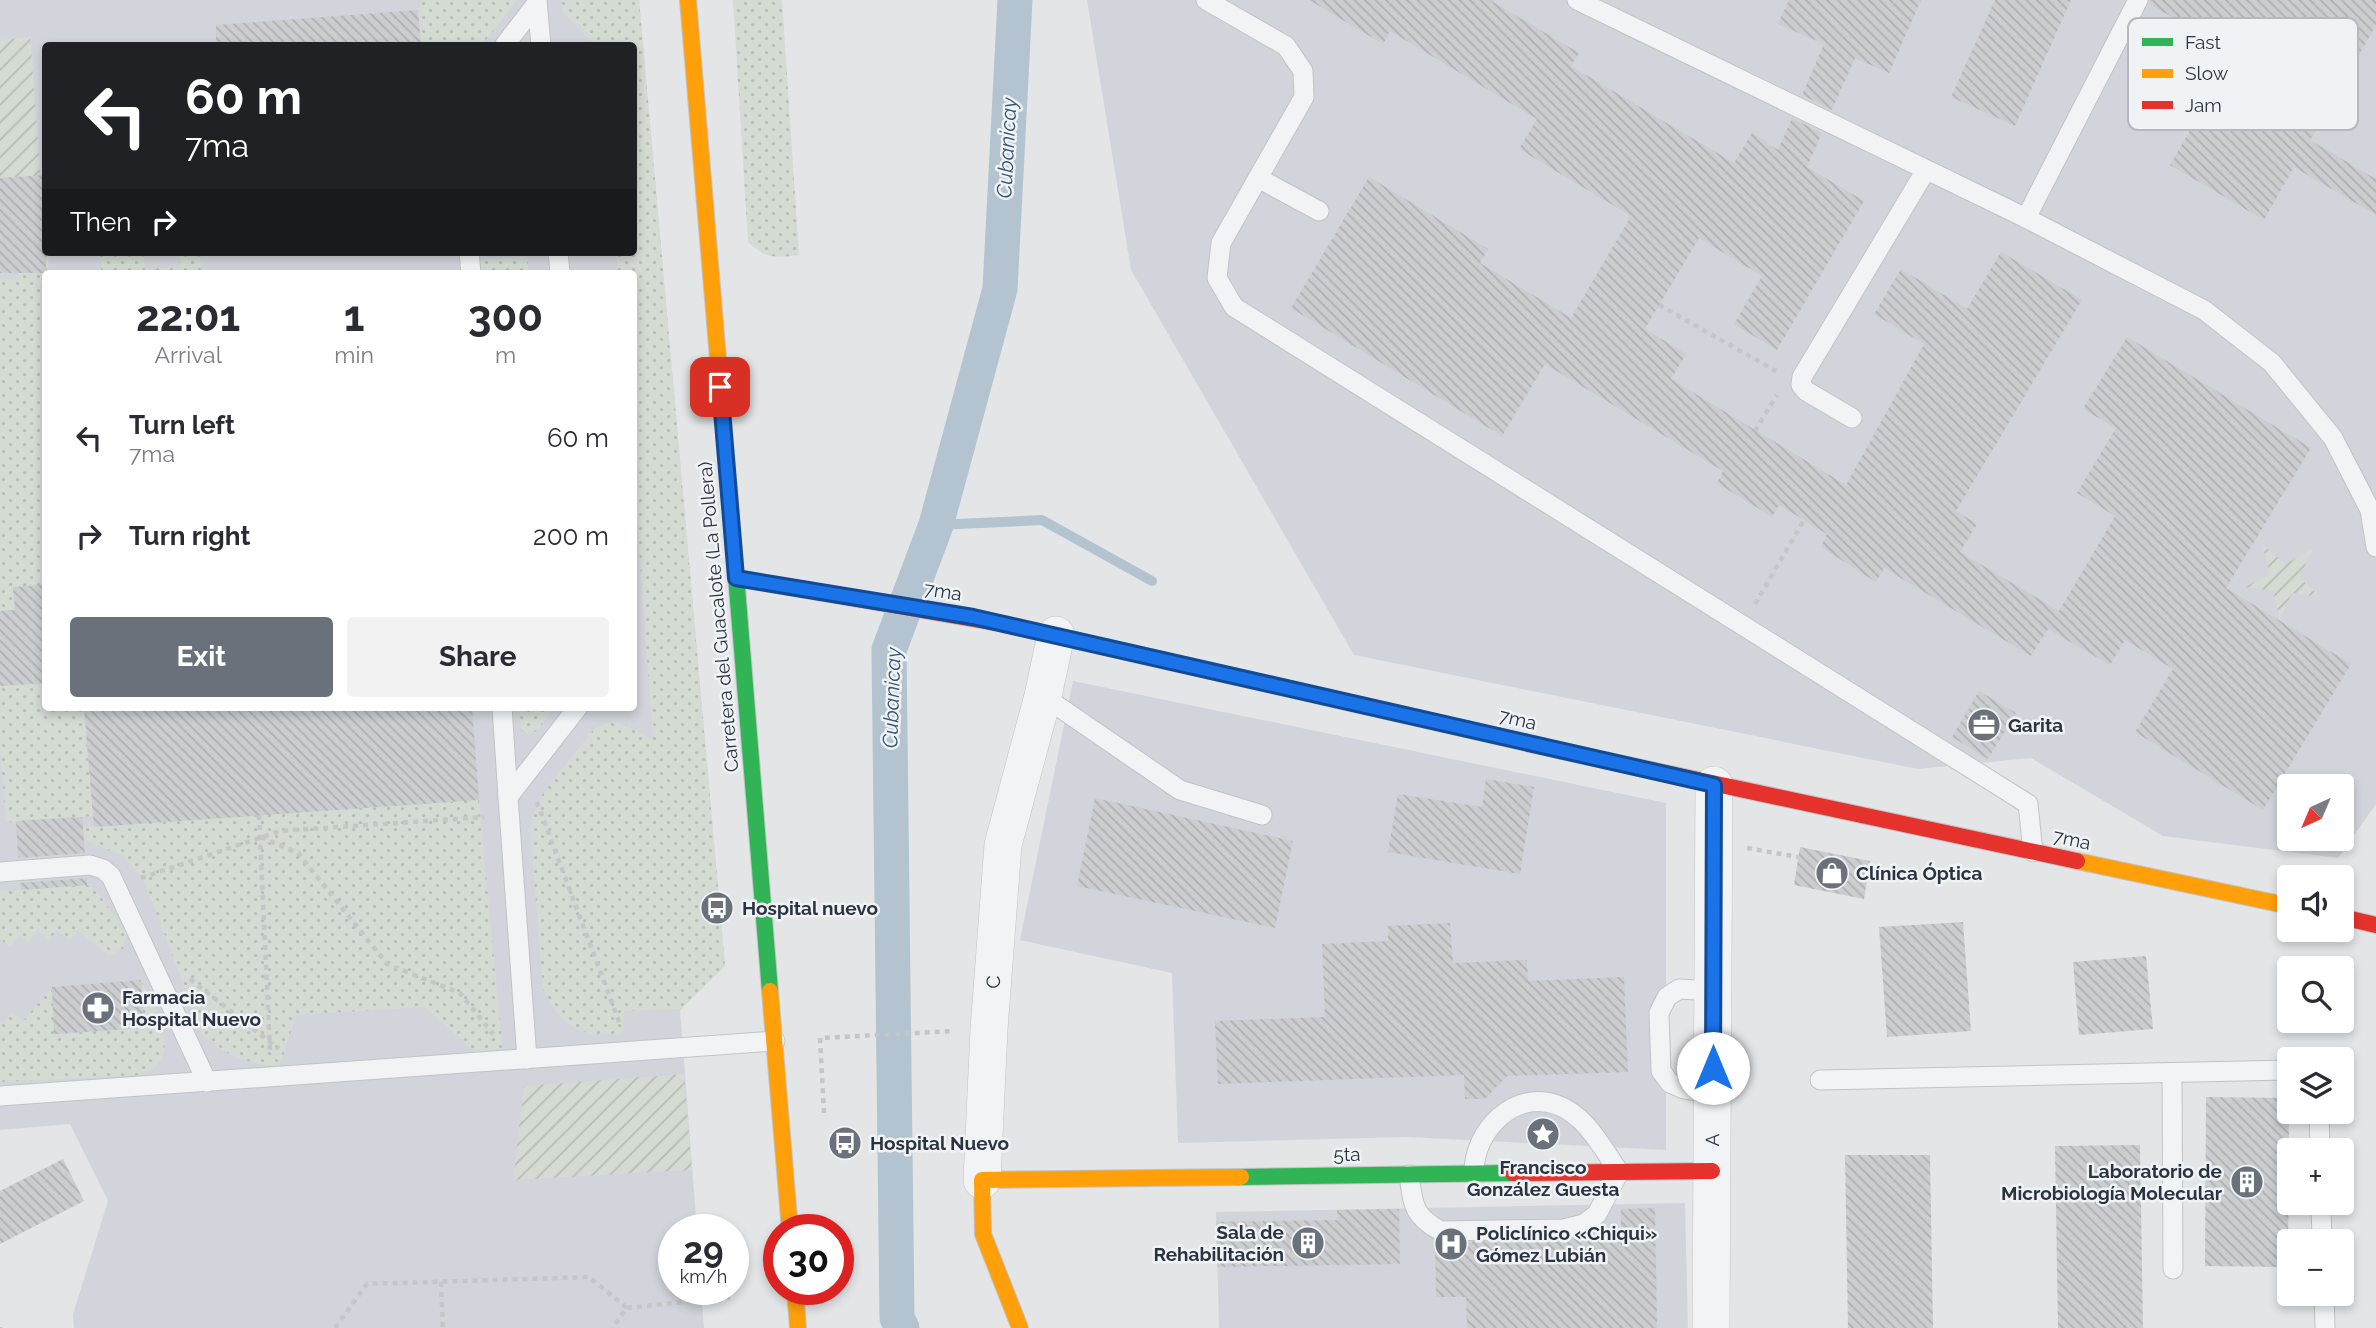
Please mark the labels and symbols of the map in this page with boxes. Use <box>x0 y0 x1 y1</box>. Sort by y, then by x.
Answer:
legend <box>2128 18 2358 130</box>
text: Fast <box>2185 31 2221 53</box>
text: Slow <box>2185 62 2229 84</box>
text: Jam <box>2185 94 2222 116</box>
water label: Cubanicay <box>991 96 1022 199</box>
pin <box>690 357 750 417</box>
street label: Carretera del Guacalote (La Pollera) <box>693 461 743 773</box>
street label: 7ma <box>923 577 963 605</box>
water label: Cubanicay <box>877 646 906 749</box>
street label: 7ma <box>1497 704 1539 734</box>
office icon: Garita <box>1965 706 2003 744</box>
place label: Garita <box>2008 714 2063 736</box>
north arrow <box>2277 774 2354 850</box>
street label: 7ma <box>2051 824 2093 854</box>
shop icon: Clínica Óptica <box>1813 854 1851 892</box>
place label: Clínica Óptica <box>1856 862 1982 884</box>
bus stop icon: Hospital nuevo <box>698 889 736 927</box>
place label: Hospital nuevo <box>742 897 878 919</box>
street label: C <box>982 975 1004 989</box>
place label: Farmacia Hospital Nuevo <box>122 986 261 1030</box>
pharmacy icon: Farmacia Hospital Nuevo <box>79 989 117 1027</box>
position arrow <box>1676 1031 1750 1105</box>
place icon: Francisco González Guesta <box>1524 1115 1562 1153</box>
bus stop icon: Hospital Nuevo <box>826 1124 864 1162</box>
place label: Hospital Nuevo <box>870 1132 1009 1154</box>
street label: A <box>1701 1133 1723 1147</box>
street label: 5ta <box>1333 1143 1361 1165</box>
place label: Francisco González Guesta <box>1467 1156 1619 1200</box>
place label: Laboratorio de Microbiología Molecular <box>2001 1160 2223 1204</box>
building icon: Laboratorio de Microbiología Molecular <box>2228 1163 2266 1201</box>
speed limit sign: 30 <box>763 1214 854 1305</box>
place label: Sala de Rehabilitación <box>1153 1221 1284 1265</box>
place label: Policlínico «Chiqui» Gómez Lubián <box>1476 1222 1657 1266</box>
building icon: Sala de Rehabilitación <box>1289 1224 1327 1262</box>
hospital icon: Policlínico «Chiqui» Gómez Lubián <box>1432 1225 1470 1263</box>

